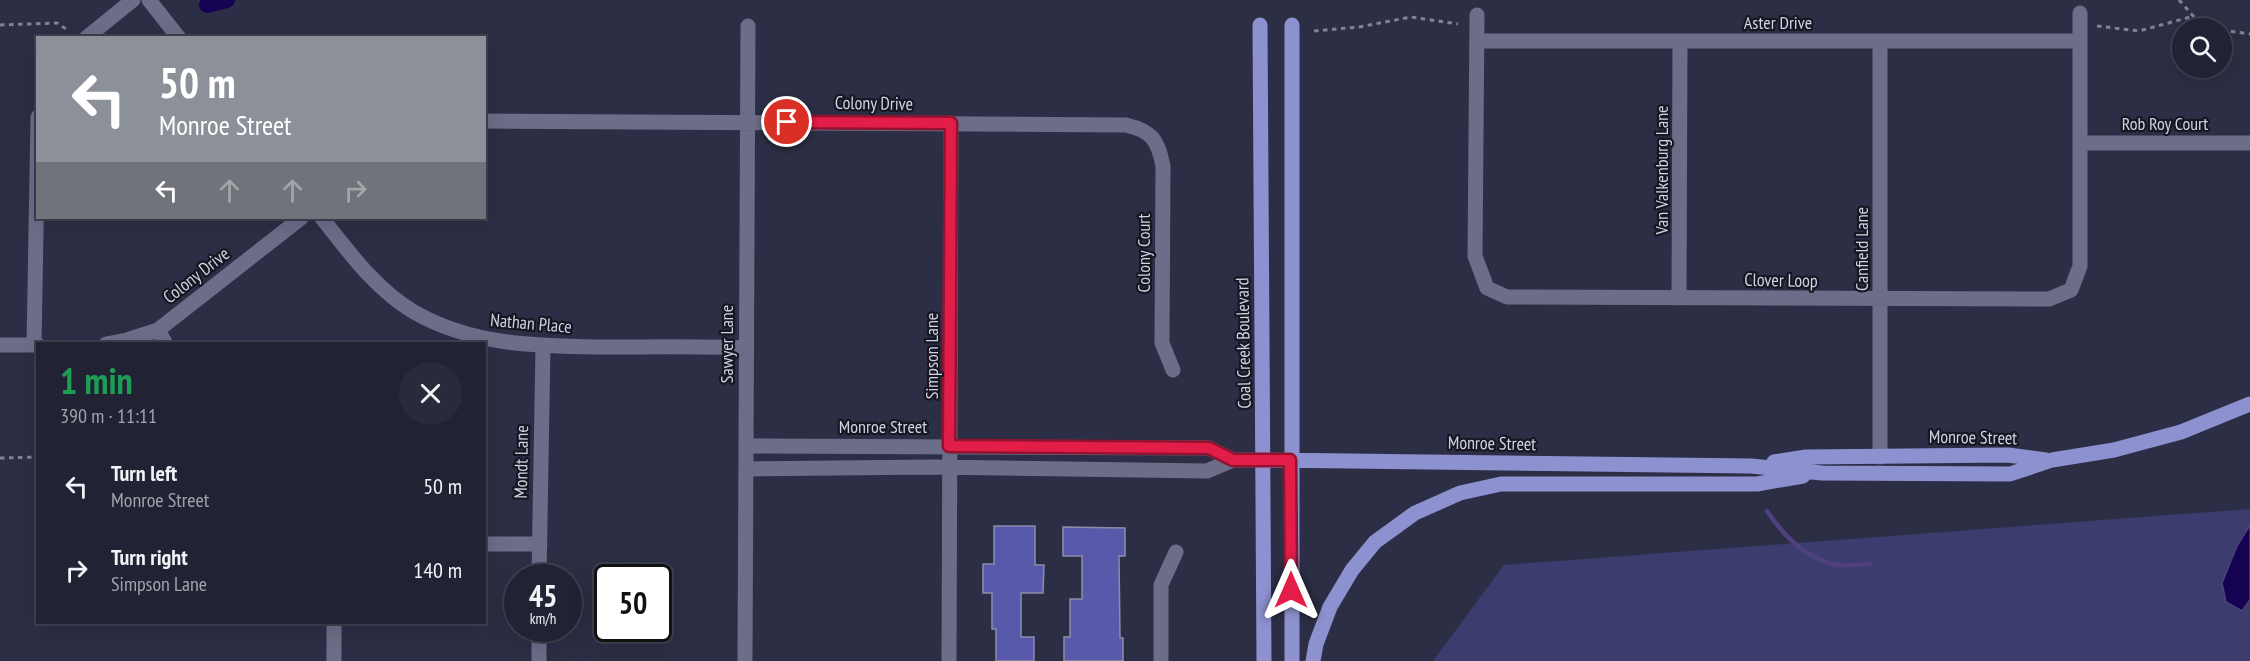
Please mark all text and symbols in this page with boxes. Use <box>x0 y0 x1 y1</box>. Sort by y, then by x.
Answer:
street label: Aster Drive <box>1744 11 1812 34</box>
map controls <box>2172 18 2232 78</box>
button: search <box>2172 18 2232 78</box>
text: 50 m <box>159 55 236 110</box>
icon: left <box>60 60 138 138</box>
street label: Colony Drive <box>835 91 913 115</box>
pin <box>761 96 812 147</box>
icon: arrive <box>770 105 803 138</box>
street label: Van Valkenburg Lane <box>1650 105 1673 236</box>
text: Monroe Street <box>159 108 292 142</box>
street label: Rob Roy Court <box>2122 112 2208 135</box>
icon: left <box>150 174 183 207</box>
icon: ahead <box>213 174 246 207</box>
icon: ahead <box>276 174 309 207</box>
icon: right <box>339 174 372 207</box>
street label: Canfield Lane <box>1850 207 1873 291</box>
street label: Colony Court <box>1132 213 1155 293</box>
street label: Colony Drive <box>158 242 234 308</box>
street label: Clover Loop <box>1744 268 1818 292</box>
street label: Coal Creek Boulevard <box>1230 277 1256 409</box>
street label: Sawyer Lane <box>715 305 738 383</box>
street label: Nathan Place <box>489 308 573 338</box>
street label: Simpson Lane <box>920 313 943 399</box>
text: 1 min <box>60 357 133 404</box>
button: close <box>399 362 462 425</box>
text: 390 m · 11:11 <box>60 403 157 429</box>
street label: Monroe Street <box>839 415 927 438</box>
street label: Mondt Lane <box>509 425 533 499</box>
street label: Monroe Street <box>1929 425 2017 449</box>
street label: Monroe Street <box>1448 431 1536 455</box>
text: Turn left <box>111 459 177 487</box>
icon: left <box>60 470 93 503</box>
text: 50 m <box>423 472 462 500</box>
text: Monroe Street <box>111 487 209 513</box>
text: Turn right <box>111 543 188 571</box>
icon: right <box>60 554 93 587</box>
text: 140 m <box>413 556 462 584</box>
position arrow <box>1259 558 1323 622</box>
speed limit sign: 50 <box>594 564 672 642</box>
text: Simpson Lane <box>111 571 207 597</box>
text: 45 <box>529 576 557 615</box>
text: km/h <box>530 609 556 628</box>

